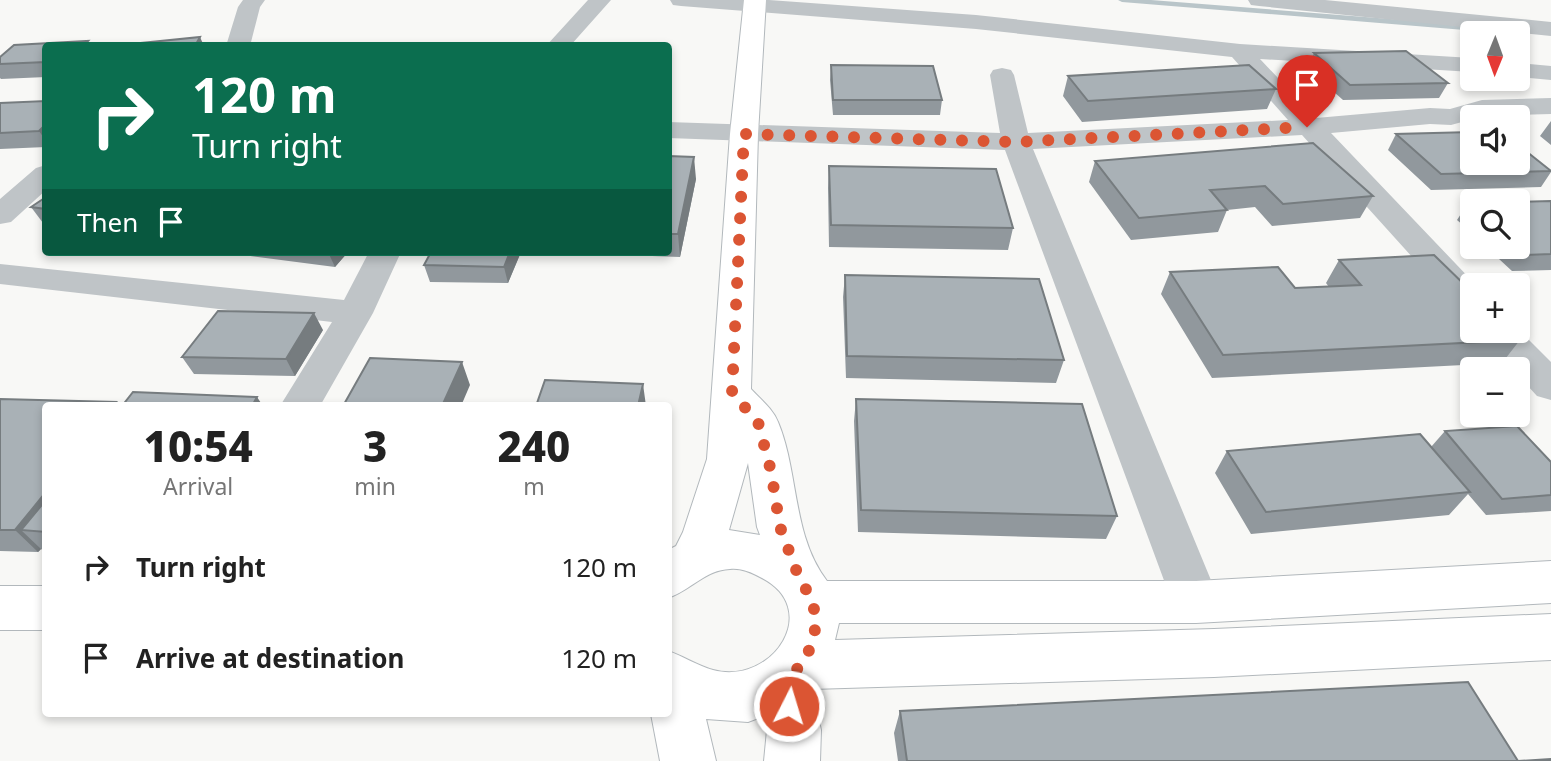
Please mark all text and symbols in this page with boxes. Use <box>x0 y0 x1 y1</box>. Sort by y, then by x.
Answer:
north arrow <box>1460 21 1530 91</box>
map controls <box>1460 21 1530 427</box>
pin <box>1277 55 1337 127</box>
text: 120 m <box>192 61 337 127</box>
icon: arrive <box>1288 66 1326 104</box>
icon: right <box>77 70 168 161</box>
button: sound <box>1460 105 1530 175</box>
text: Turn right <box>192 124 342 167</box>
button: search <box>1460 189 1530 259</box>
icon: arrive <box>152 203 190 241</box>
text: Then <box>77 204 138 240</box>
button: + <box>1460 273 1530 343</box>
button: − <box>1460 357 1530 427</box>
text: 10:54 <box>144 417 253 474</box>
text: 3 <box>363 417 387 474</box>
text: 240 <box>498 417 570 474</box>
text: Arrival <box>163 470 233 502</box>
text: min <box>354 470 396 502</box>
text: m <box>523 470 545 502</box>
icon: right <box>77 548 115 586</box>
text: Turn right <box>136 549 266 585</box>
text: 120 m <box>561 549 637 585</box>
icon: arrive <box>77 639 115 677</box>
text: Arrive at destination <box>136 640 405 676</box>
text: 120 m <box>561 640 637 676</box>
position arrow <box>752 669 826 743</box>

